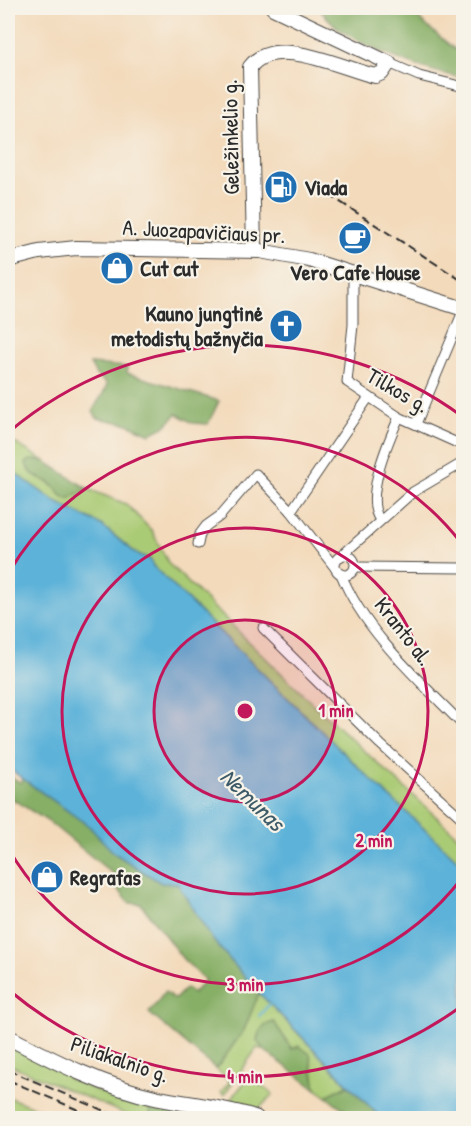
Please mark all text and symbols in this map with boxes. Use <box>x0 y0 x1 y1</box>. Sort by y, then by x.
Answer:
street label: Geležinkelio g. <box>214 79 246 195</box>
fuel station icon: Viada <box>263 169 299 205</box>
place label: Viada <box>304 172 347 202</box>
street label: A. Juozapavičiaus pr. <box>122 212 286 250</box>
cafe icon: Vero Cafe House <box>337 220 373 256</box>
shop icon: Cut cut <box>99 250 135 286</box>
place label: Cut cut <box>140 253 200 283</box>
place label: Vero Cafe House <box>289 257 421 287</box>
place label: Kauno jungtinė metodistų bažnyčia <box>111 298 263 354</box>
church icon: Kauno jungtinė metodistų bažnyčia <box>268 308 304 344</box>
street label: Tilkos g. <box>361 360 435 420</box>
street label: Kranto al. <box>368 591 440 671</box>
text: 1 min <box>318 698 354 723</box>
centre of rings <box>235 701 255 721</box>
water label: Nemunas <box>214 760 294 839</box>
text: 2 min <box>356 828 392 853</box>
shop icon: Regrafas <box>29 859 65 895</box>
place label: Regrafas <box>70 862 141 893</box>
text: 3 min <box>227 972 263 997</box>
street label: Piliakalnio g. <box>67 1028 173 1090</box>
text: 4 min <box>227 1064 263 1089</box>

